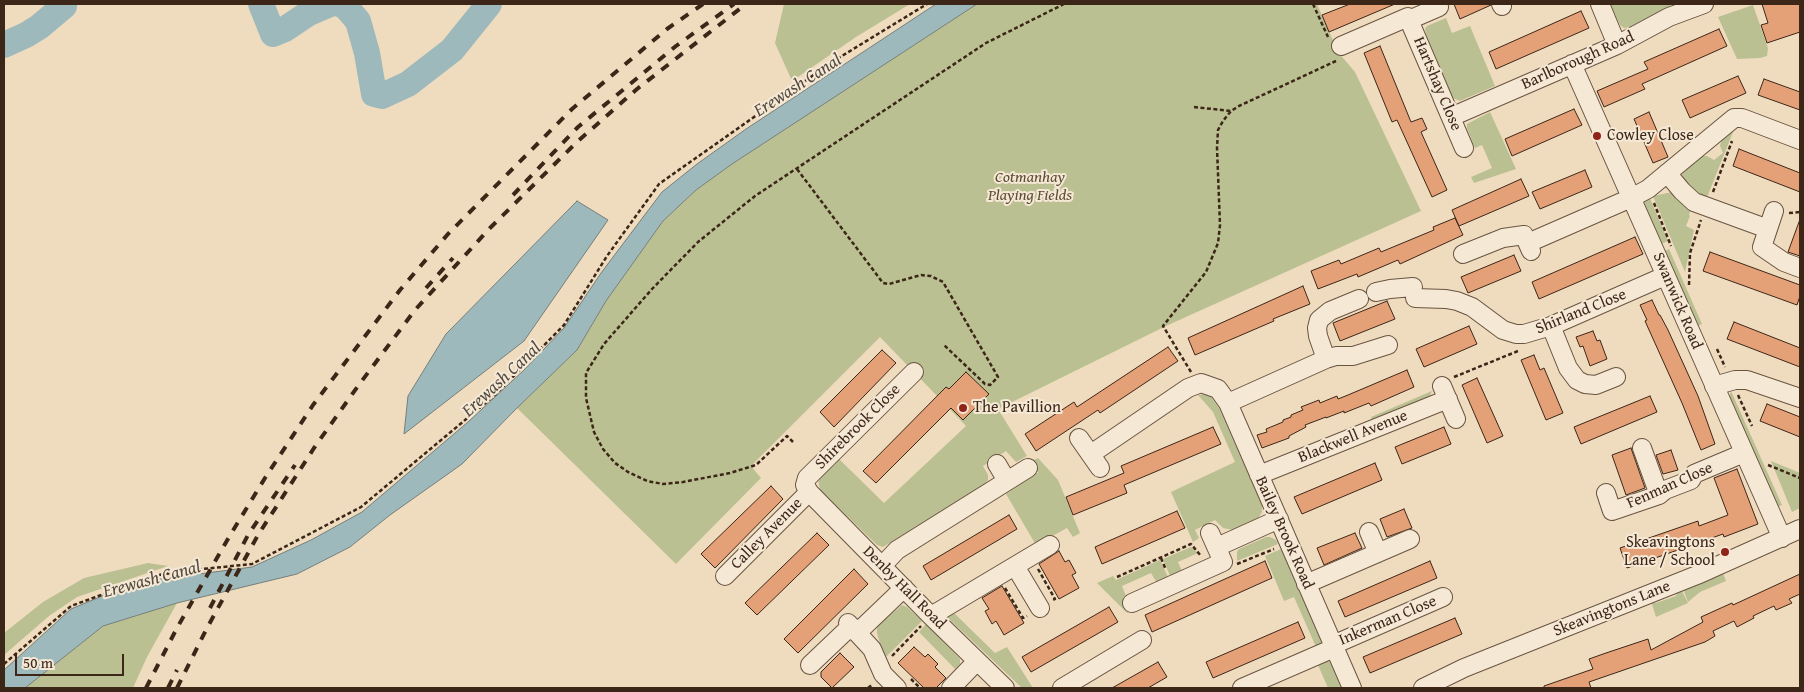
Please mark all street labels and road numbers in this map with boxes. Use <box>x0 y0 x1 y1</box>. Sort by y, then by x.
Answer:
street label: Barlborough Road <box>1519 28 1637 94</box>
street label: Hartshay Close <box>1409 34 1465 134</box>
street label: Swanwick Road <box>1648 250 1706 352</box>
street label: Shirland Close <box>1533 285 1629 339</box>
street label: Shirebrook Close <box>811 380 905 474</box>
street label: Blackwell Avenue <box>1295 406 1411 468</box>
street label: Fenman Close <box>1624 459 1716 513</box>
street label: Bailey Brook Road <box>1251 474 1317 592</box>
street label: Calley Avenue <box>727 494 807 574</box>
street label: Denby Hall Road <box>858 542 950 634</box>
street label: Skeavingtons Lane <box>1551 577 1673 641</box>
street label: Inkerman Close <box>1336 592 1440 650</box>

